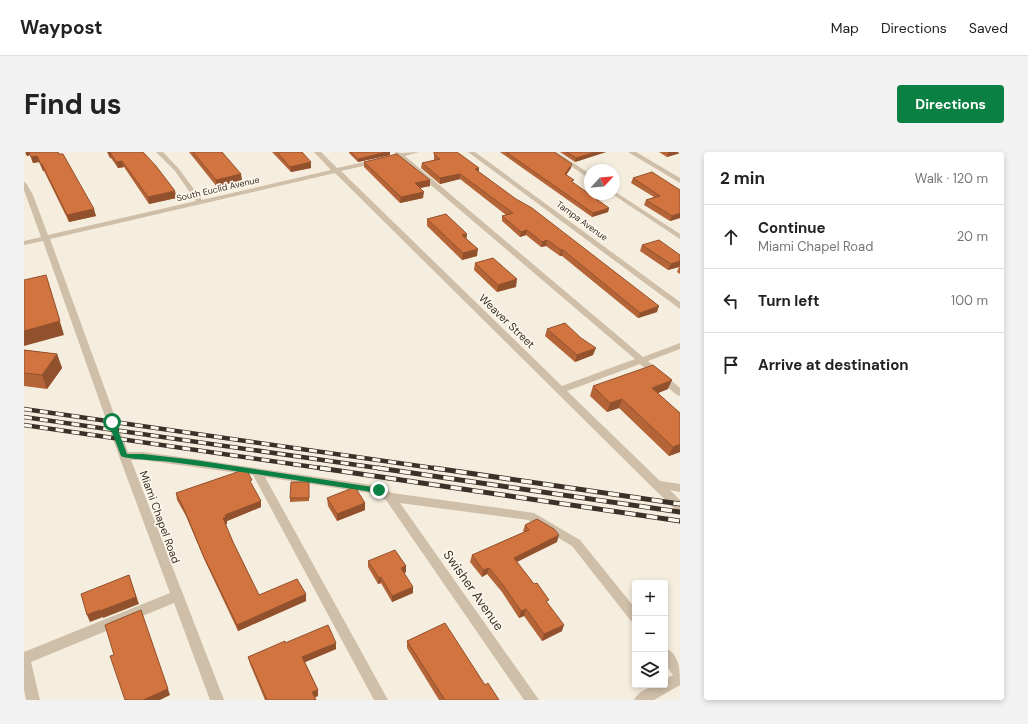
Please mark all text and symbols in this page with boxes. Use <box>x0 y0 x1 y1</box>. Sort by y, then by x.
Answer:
text: Waypost <box>20 15 103 40</box>
text: Map <box>831 19 859 37</box>
text: Directions <box>881 19 947 37</box>
text: Saved <box>969 19 1008 37</box>
button: Directions <box>897 85 1004 123</box>
text: Find us <box>24 86 122 123</box>
north arrow <box>584 164 620 200</box>
text: 2 min <box>720 167 765 189</box>
text: Walk · 120 m <box>915 170 988 187</box>
street label: South Euclid Avenue <box>175 174 261 204</box>
street label: Tampa Avenue <box>554 198 610 244</box>
text: Continue <box>758 218 826 238</box>
icon: ahead <box>720 226 742 248</box>
text: 20 m <box>957 228 988 245</box>
text: Miami Chapel Road <box>758 238 873 255</box>
icon: left <box>720 290 742 312</box>
street label: Weaver Street <box>476 291 538 351</box>
text: Turn left <box>758 291 819 311</box>
text: 100 m <box>951 292 988 309</box>
icon: arrive <box>720 354 742 376</box>
text: Arrive at destination <box>758 355 909 375</box>
route start <box>103 413 121 431</box>
street label: Miami Chapel Road <box>137 469 183 565</box>
route end <box>370 481 388 499</box>
street label: Swisher Avenue <box>440 547 508 634</box>
map controls <box>632 580 668 688</box>
button: + <box>632 580 668 616</box>
button: − <box>632 616 668 652</box>
button: layers <box>632 652 668 688</box>

